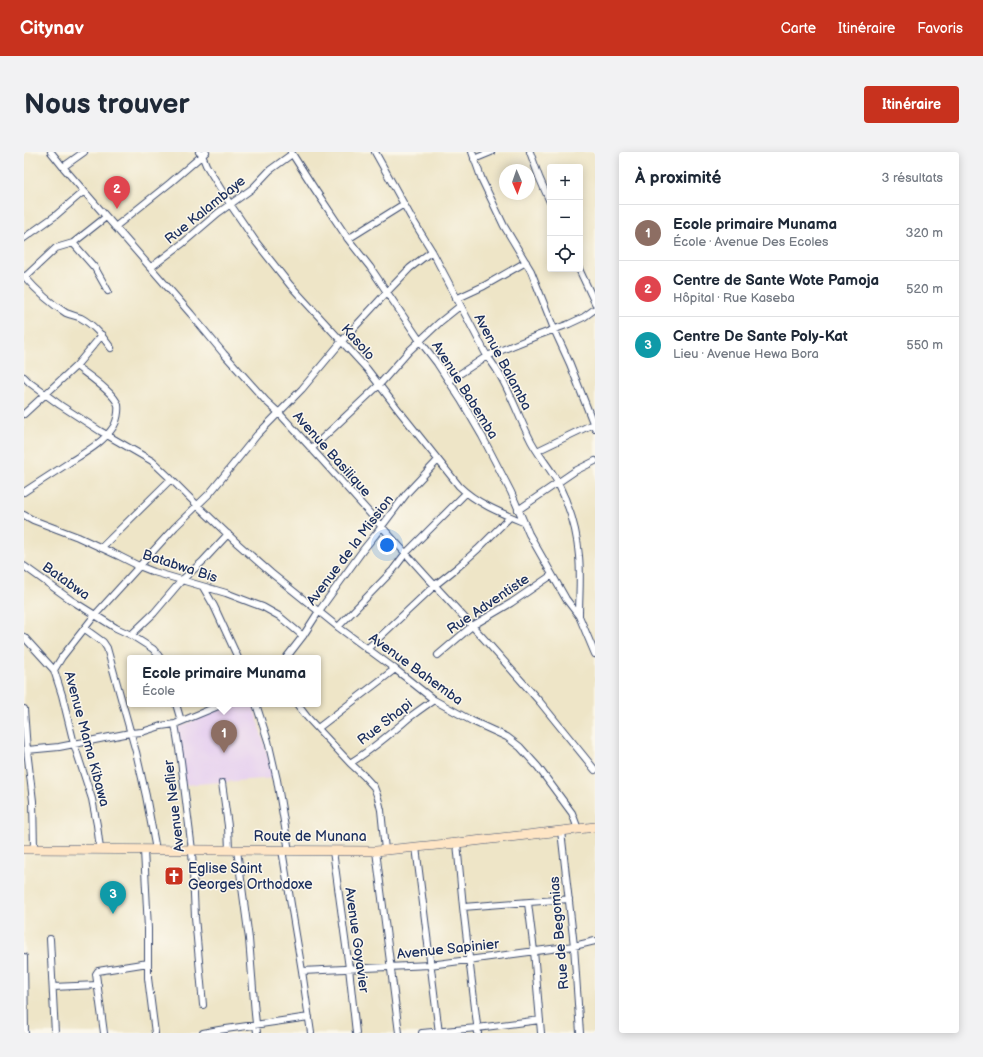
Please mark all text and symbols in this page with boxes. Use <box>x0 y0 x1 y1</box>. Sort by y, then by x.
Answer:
text: Citynav <box>20 17 84 40</box>
text: Carte <box>781 20 816 37</box>
text: Itinéraire <box>838 20 895 37</box>
text: Favoris <box>917 20 963 37</box>
button: Itinéraire <box>864 86 959 123</box>
text: Nous trouver <box>24 88 190 121</box>
north arrow <box>499 164 535 200</box>
map controls <box>547 164 583 272</box>
button: + <box>547 164 583 200</box>
text: À proximité <box>635 168 721 188</box>
text: 3 résultats <box>881 170 943 186</box>
street label: Rue Kalambaye <box>161 172 249 248</box>
pin: 2 <box>104 176 130 209</box>
button: − <box>547 200 583 236</box>
text: Ecole primaire Munama <box>673 215 837 234</box>
text: 1 <box>645 225 651 241</box>
text: 320 m <box>905 225 943 241</box>
text: École · Avenue Des Ecoles <box>673 234 828 250</box>
button: locate <box>547 236 583 272</box>
text: Centre de Sante Wote Pamoja <box>673 271 879 290</box>
text: 2 <box>644 281 652 297</box>
text: 520 m <box>906 281 943 297</box>
text: Hôpital · Rue Kaseba <box>673 290 795 306</box>
street label: Avenue Balamba <box>470 311 536 413</box>
street label: Kasolo <box>337 320 379 364</box>
text: Centre De Sante Poly-Kat <box>673 327 848 346</box>
text: 3 <box>644 337 652 353</box>
text: 550 m <box>906 337 943 353</box>
street label: Avenue Babemba <box>428 338 502 442</box>
text: Lieu · Avenue Hewa Bora <box>673 346 819 362</box>
street label: Avenue Basilique <box>289 408 375 500</box>
street label: Avenue de la Mission <box>303 491 397 609</box>
your location <box>377 535 397 555</box>
street label: Batabwa Bis <box>140 546 220 586</box>
street label: Batabwa <box>39 558 93 604</box>
street label: Rue Adventiste <box>444 570 532 638</box>
street label: Avenue Bahemba <box>366 629 466 709</box>
popup <box>127 655 321 707</box>
text: Ecole primaire Munama <box>142 664 306 683</box>
street label: Avenue Mama Kibawa <box>61 669 113 809</box>
text: École <box>142 683 175 699</box>
street label: Rue Shapi <box>354 695 416 749</box>
pin: 1 <box>211 720 237 753</box>
street label: Avenue Neflier <box>160 758 188 853</box>
street label: Route de Munana <box>253 828 367 845</box>
place label: Eglise Saint Georges Orthodoxe <box>188 860 313 893</box>
church icon: Eglise Saint Georges Orthodoxe <box>163 865 185 887</box>
street label: Rue de Begomias <box>546 876 572 990</box>
pin: 3 <box>100 881 126 914</box>
street label: Avenue Goyavier <box>341 886 373 995</box>
street label: Avenue Sapinier <box>396 935 501 963</box>

